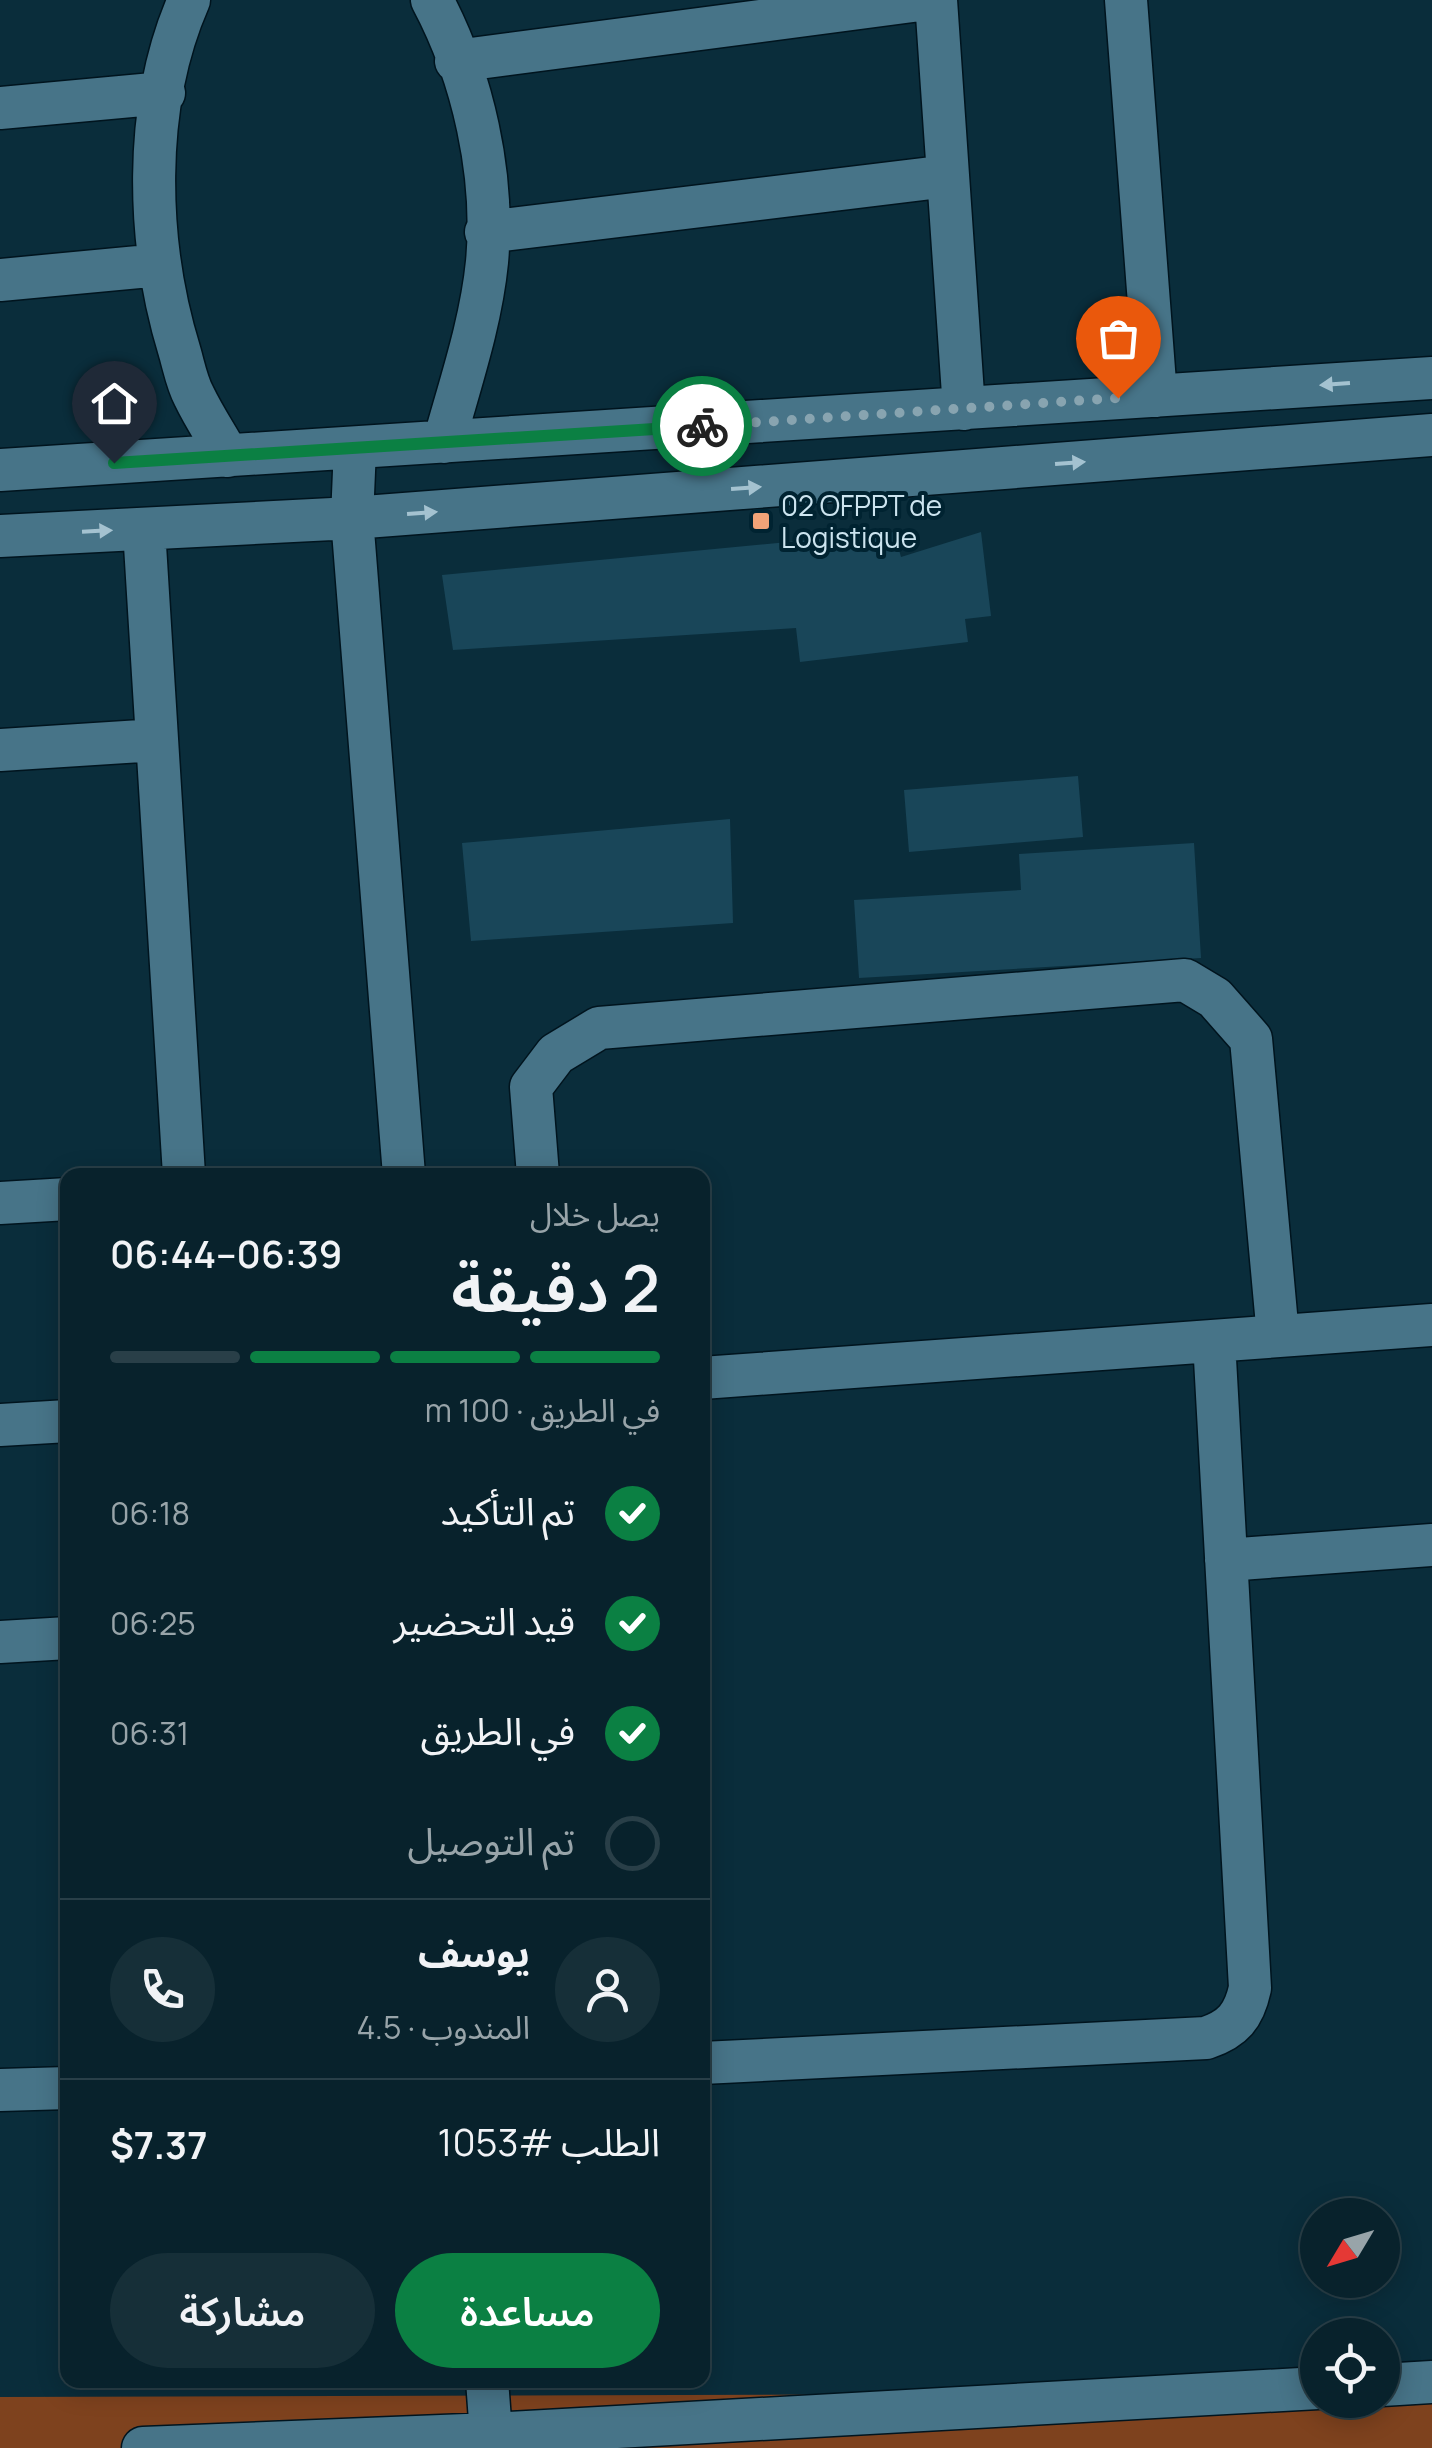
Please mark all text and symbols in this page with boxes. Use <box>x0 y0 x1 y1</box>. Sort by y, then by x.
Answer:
pin <box>1076 296 1161 399</box>
icon: bag <box>1091 311 1146 366</box>
pin <box>72 361 157 464</box>
icon: home <box>87 376 142 431</box>
courier <box>652 376 752 476</box>
one-way arrow <box>1318 376 1350 392</box>
icon: bike <box>675 399 730 454</box>
one-way arrow <box>1054 455 1086 471</box>
one-way arrow <box>730 479 762 495</box>
place label: 02 OFPPT de Logistique <box>781 486 942 556</box>
one-way arrow <box>406 504 438 520</box>
marker: 02 OFPPT de Logistique <box>750 510 772 532</box>
one-way arrow <box>82 523 114 539</box>
text: يصل خلال <box>530 1192 660 1236</box>
text: 06:39–06:44 <box>110 1227 342 1279</box>
text: 2 دقيقة <box>451 1243 660 1332</box>
text: في الطريق · 100 m <box>425 1388 660 1432</box>
text: تم التأكيد <box>441 1484 575 1536</box>
icon: check <box>605 1486 660 1541</box>
text: 06:18 <box>110 1491 190 1535</box>
text: قيد التحضير <box>393 1594 575 1646</box>
icon: check <box>605 1596 660 1651</box>
text: 06:25 <box>110 1601 196 1645</box>
text: في الطريق <box>421 1704 575 1756</box>
icon: check <box>605 1706 660 1761</box>
text: 06:31 <box>110 1711 189 1755</box>
text: تم التوصيل <box>407 1814 575 1866</box>
text: يوسف <box>418 1926 530 1978</box>
button: phone <box>110 1937 215 2042</box>
button: person <box>555 1937 660 2042</box>
text: المندوب · 4.5 <box>357 2005 530 2049</box>
text: الطلب #1053 <box>438 2115 660 2167</box>
text: $7.37 <box>110 2118 207 2170</box>
north arrow <box>1300 2198 1400 2298</box>
map controls <box>1300 2198 1400 2418</box>
button: مشاركة <box>110 2253 375 2368</box>
button: مساعدة <box>395 2253 660 2368</box>
button: locate <box>1300 2318 1400 2418</box>

